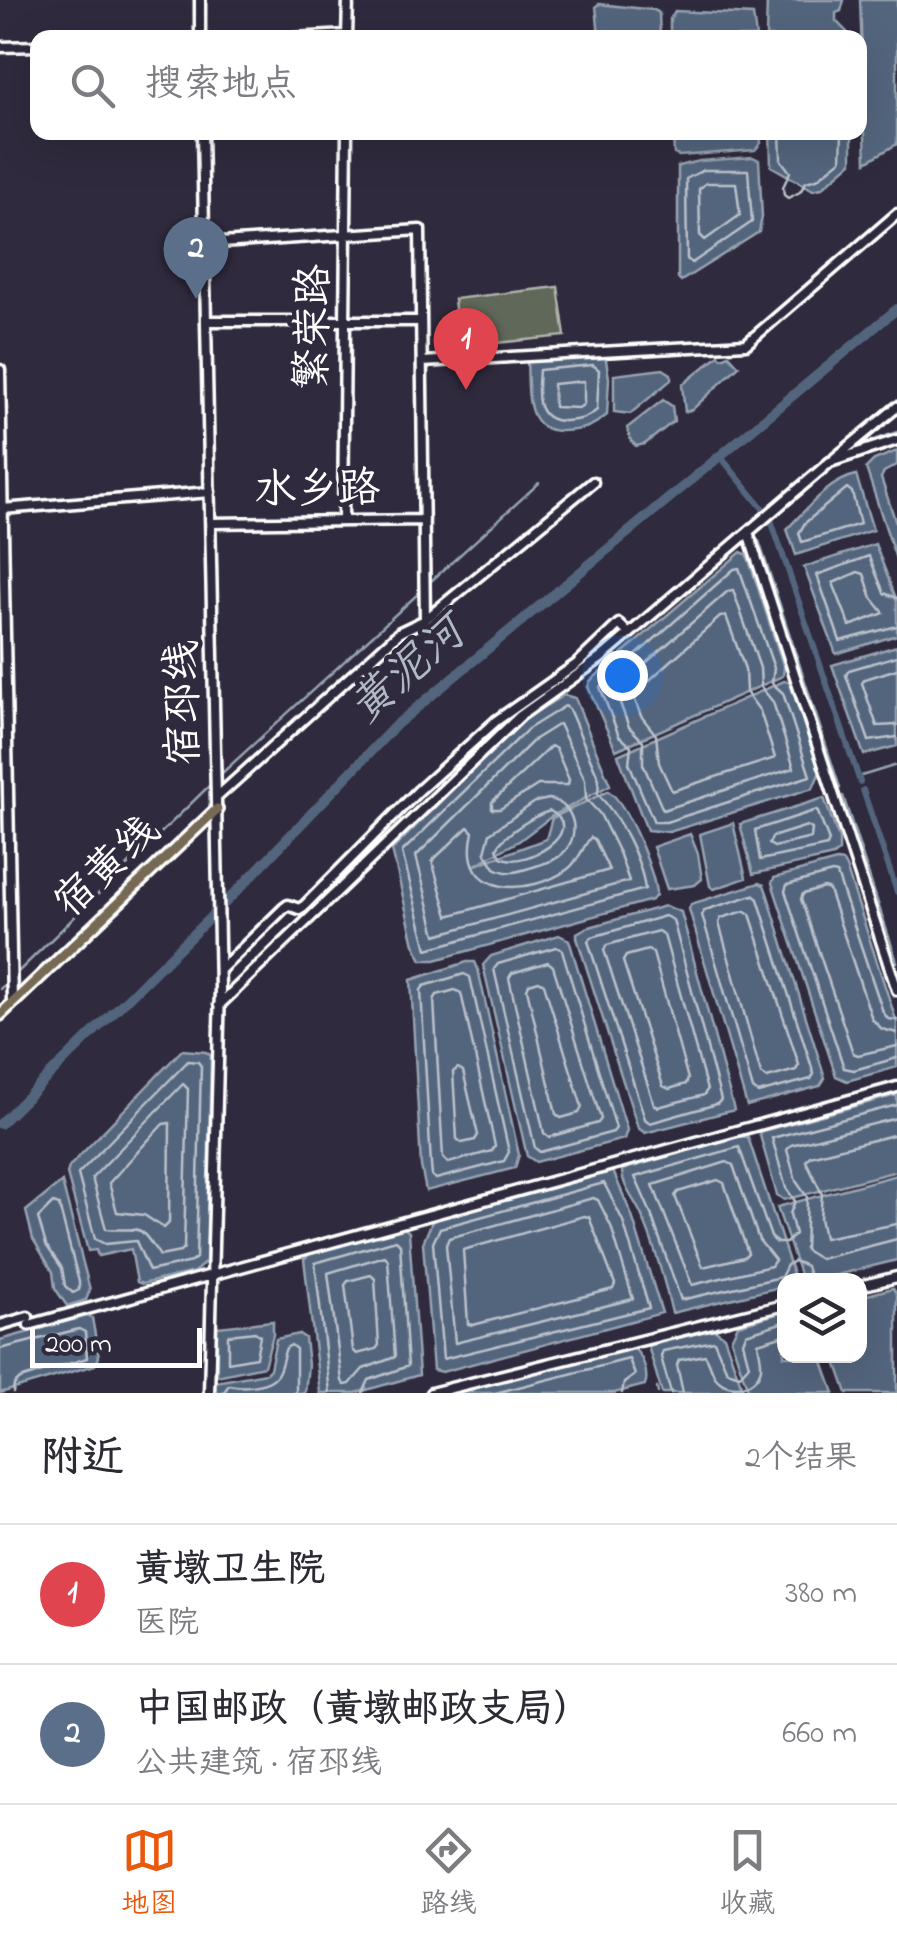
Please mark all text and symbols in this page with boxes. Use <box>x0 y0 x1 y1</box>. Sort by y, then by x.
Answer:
search box <box>30 30 867 140</box>
icon: search <box>65 58 120 113</box>
text: 搜索地点 <box>145 58 297 114</box>
pin: 2 <box>164 216 228 299</box>
street label: 繁荣路 <box>283 263 347 391</box>
pin: 1 <box>434 308 498 390</box>
street label: 水乡路 <box>253 459 381 523</box>
water label: 黄泥河 <box>336 598 487 741</box>
street label: 宿邳线 <box>153 639 217 767</box>
your location <box>597 650 648 701</box>
street label: 宿黄线 <box>41 803 175 933</box>
map controls <box>777 1273 867 1363</box>
button: layers <box>777 1273 867 1363</box>
scale bar <box>30 1323 202 1368</box>
text: 200 m <box>45 1325 112 1366</box>
text: 附近 <box>40 1429 124 1490</box>
text: 2个结果 <box>745 1436 857 1483</box>
text: 黄墩卫生院 <box>135 1543 325 1599</box>
text: 1 <box>67 1571 78 1618</box>
text: 380 m <box>785 1571 857 1618</box>
text: 医院 <box>135 1601 199 1648</box>
text: 中国邮政（黄墩邮政支局） <box>135 1683 591 1739</box>
text: 2 <box>65 1711 80 1758</box>
text: 660 m <box>782 1711 857 1758</box>
text: 公共建筑 · 宿邳线 <box>135 1741 382 1788</box>
tab: 地图 <box>121 1823 178 1926</box>
tab: 路线 <box>420 1823 477 1926</box>
tab: 收藏 <box>719 1823 776 1926</box>

